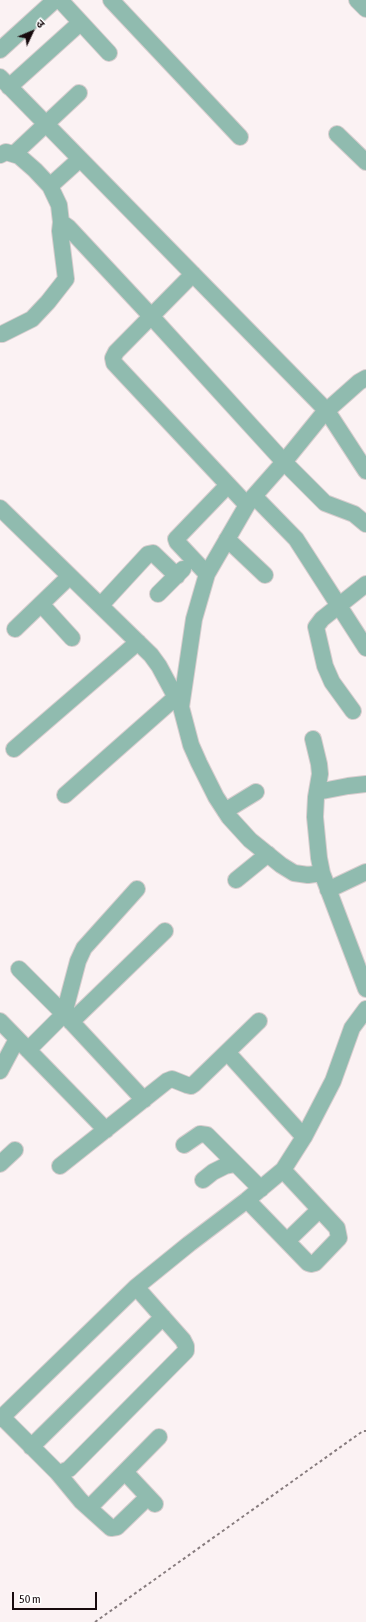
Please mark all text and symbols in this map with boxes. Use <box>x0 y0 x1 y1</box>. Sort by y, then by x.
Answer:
north arrow <box>12 12 52 52</box>
text: उ <box>34 17 47 30</box>
scale bar <box>14 1584 99 1610</box>
text: 50 m <box>19 1592 41 1606</box>

